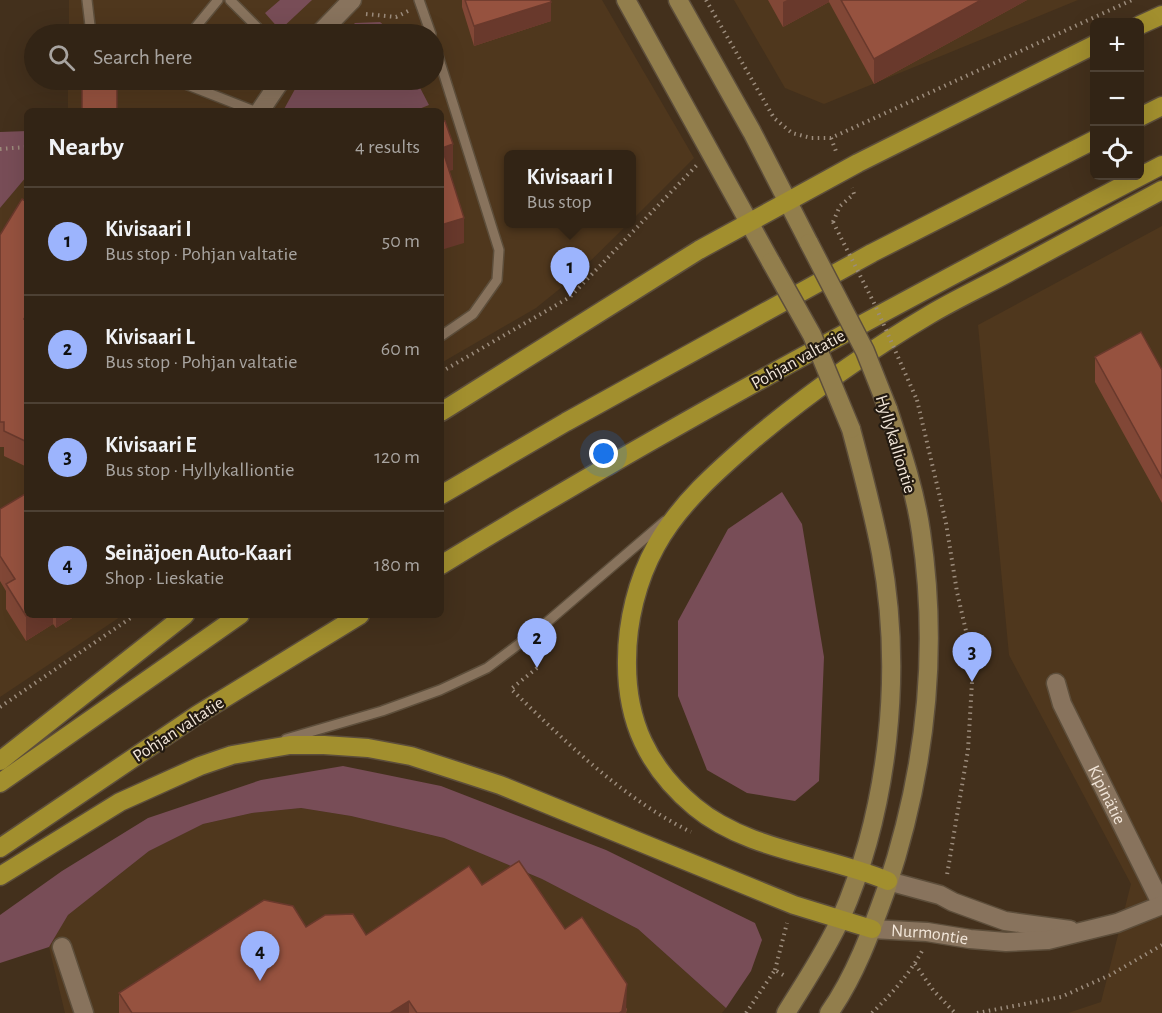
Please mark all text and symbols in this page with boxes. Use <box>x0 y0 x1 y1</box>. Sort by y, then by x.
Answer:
map controls <box>1090 18 1144 180</box>
button: + <box>1090 18 1144 72</box>
search box <box>24 24 444 90</box>
icon: search <box>45 41 78 74</box>
text: Search here <box>93 46 192 68</box>
button: − <box>1090 72 1144 126</box>
button: locate <box>1090 126 1144 180</box>
text: Nearby <box>48 134 124 160</box>
text: 4 results <box>355 137 420 157</box>
popup <box>504 150 636 228</box>
text: Kivisaari I <box>527 166 613 188</box>
text: Bus stop <box>527 192 592 212</box>
text: Kivisaari I <box>105 218 192 240</box>
text: 1 <box>64 231 71 251</box>
text: 50 m <box>382 231 420 251</box>
text: Bus stop · Pohjan valtatie <box>105 244 297 264</box>
pin: 1 <box>550 248 590 297</box>
text: Kivisaari L <box>105 326 195 348</box>
street label: Pohjan valtatie <box>748 327 849 393</box>
text: 2 <box>63 339 72 359</box>
text: 60 m <box>381 339 420 359</box>
text: Bus stop · Pohjan valtatie <box>105 352 297 372</box>
street label: Hyllykalliontie <box>872 393 919 496</box>
text: Kivisaari E <box>105 434 197 456</box>
your location <box>589 439 618 468</box>
text: 3 <box>63 447 72 467</box>
text: 120 m <box>374 447 420 467</box>
text: Bus stop · Hyllykalliontie <box>105 460 294 480</box>
text: Seinäjoen Auto-Kaari <box>105 542 292 564</box>
text: 4 <box>62 555 73 575</box>
text: 180 m <box>374 555 420 575</box>
text: Shop · Lieskatie <box>105 568 224 588</box>
pin: 2 <box>518 618 556 668</box>
pin: 3 <box>952 632 992 682</box>
street label: Pohjan valtatie <box>130 694 227 766</box>
street label: Kipinätie <box>1084 762 1128 828</box>
street label: Nurmontie <box>891 922 970 949</box>
pin: 4 <box>240 932 280 981</box>

